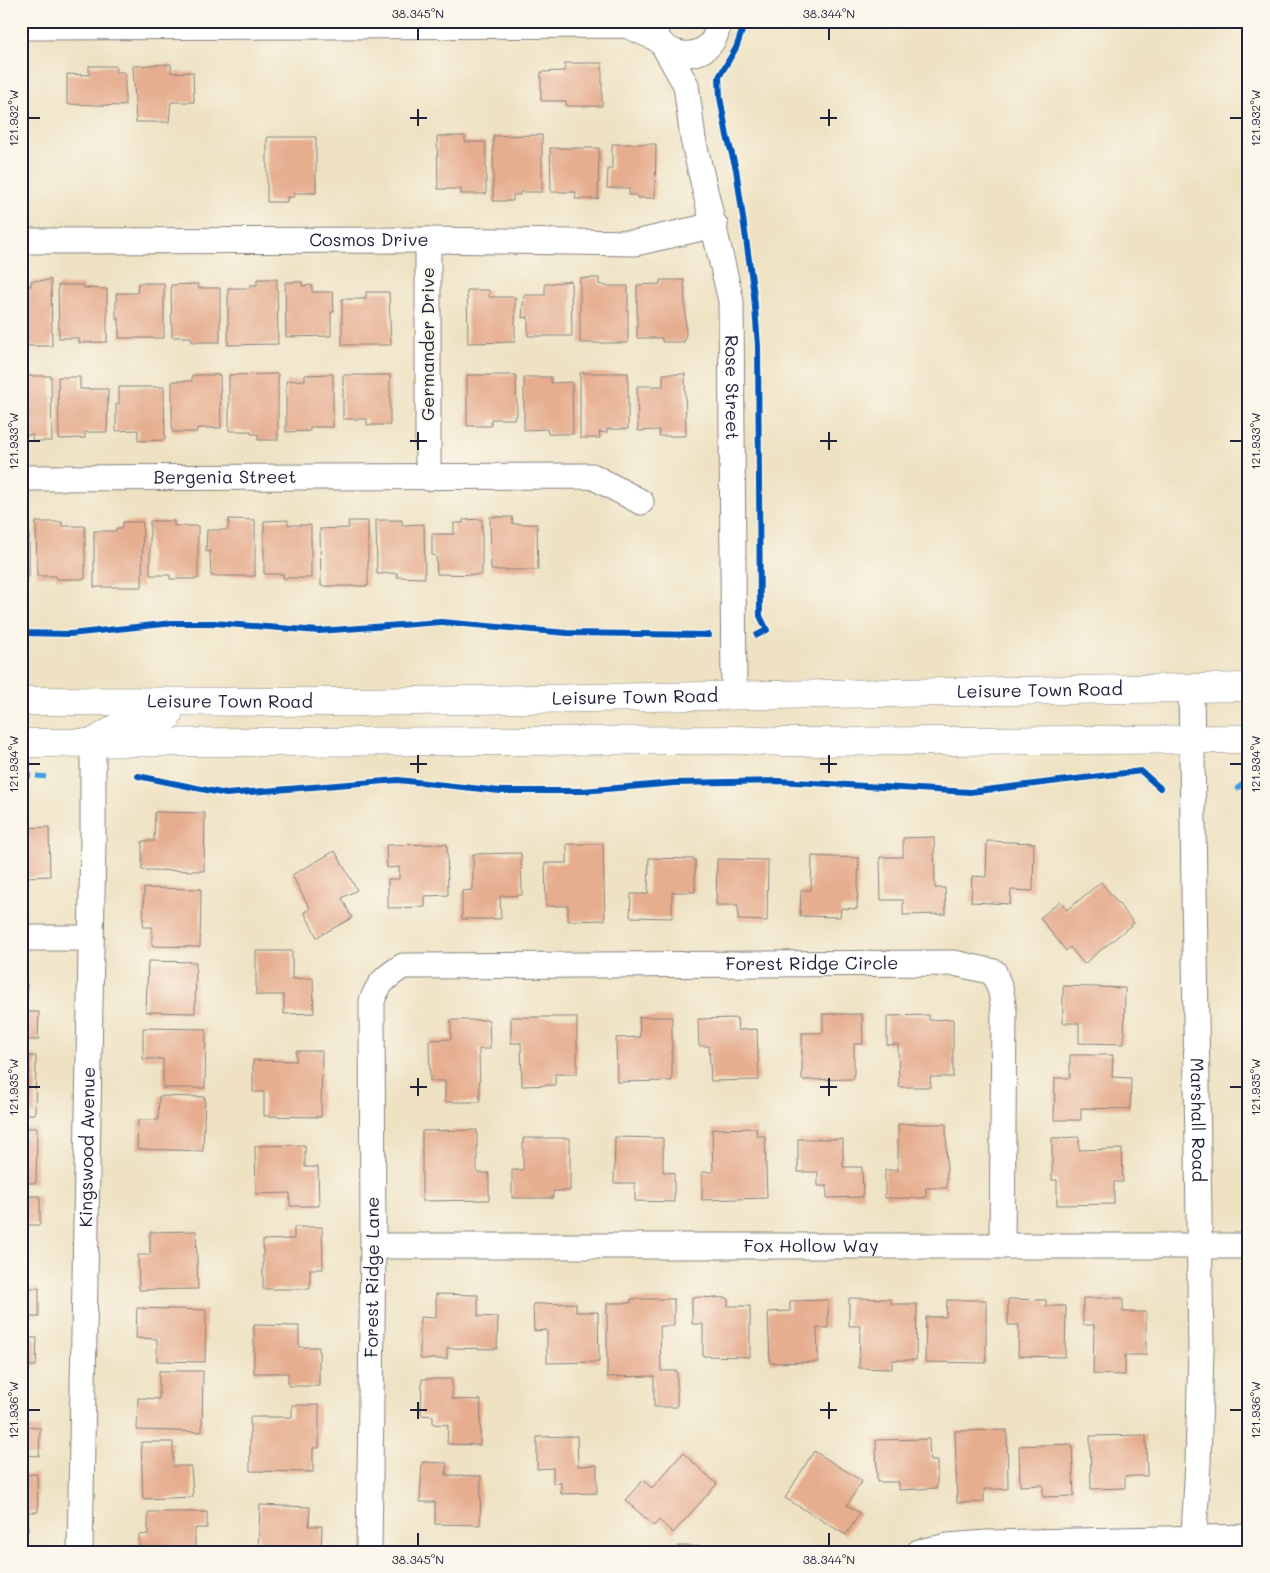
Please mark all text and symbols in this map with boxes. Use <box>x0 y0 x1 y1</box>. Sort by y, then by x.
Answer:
text: 38.345°N <box>392 5 444 21</box>
text: 38.344°N <box>803 5 855 21</box>
text: 121.932°W <box>5 90 21 146</box>
text: 121.932°W <box>1247 90 1263 146</box>
street label: Cosmos Drive <box>309 227 429 251</box>
street label: Germander Drive <box>415 267 439 421</box>
street label: Rose Street <box>720 335 745 440</box>
text: 121.933°W <box>5 412 21 470</box>
text: 121.933°W <box>1247 412 1263 470</box>
street label: Bergenia Street <box>154 464 296 489</box>
street label: Leisure Town Road <box>957 676 1123 703</box>
street label: Leisure Town Road <box>552 683 718 710</box>
street label: Leisure Town Road <box>147 688 313 713</box>
text: 121.934°W <box>5 735 21 793</box>
text: 121.934°W <box>1247 735 1263 793</box>
street label: Forest Ridge Circle <box>725 950 899 975</box>
text: 121.935°W <box>5 1058 21 1116</box>
street label: Marshall Road <box>1186 1058 1211 1182</box>
text: 121.935°W <box>1247 1058 1263 1116</box>
street label: Kingswood Avenue <box>73 1067 100 1228</box>
street label: Forest Ridge Lane <box>359 1196 384 1358</box>
street label: Fox Hollow Way <box>743 1233 879 1257</box>
text: 121.936°W <box>5 1381 21 1439</box>
text: 121.936°W <box>1247 1381 1263 1439</box>
text: 38.345°N <box>392 1551 444 1567</box>
text: 38.344°N <box>803 1551 855 1567</box>

